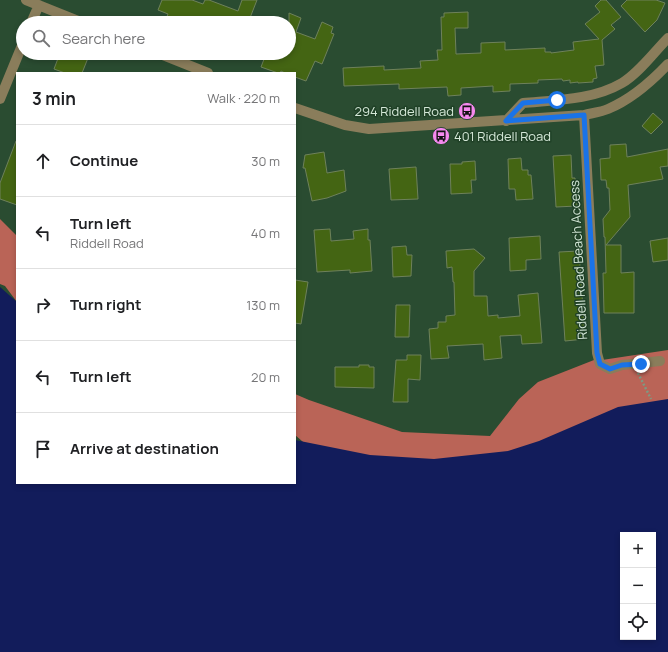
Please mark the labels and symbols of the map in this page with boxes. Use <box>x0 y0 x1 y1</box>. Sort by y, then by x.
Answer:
route start <box>548 91 566 109</box>
bus stop icon: 294 Riddell Road <box>457 101 477 121</box>
place label: 294 Riddell Road <box>355 102 454 120</box>
bus stop icon: 401 Riddell Road <box>431 126 451 146</box>
place label: 401 Riddell Road <box>454 127 551 145</box>
street label: Riddell Road Beach Access <box>565 179 591 340</box>
route end <box>632 355 650 373</box>

